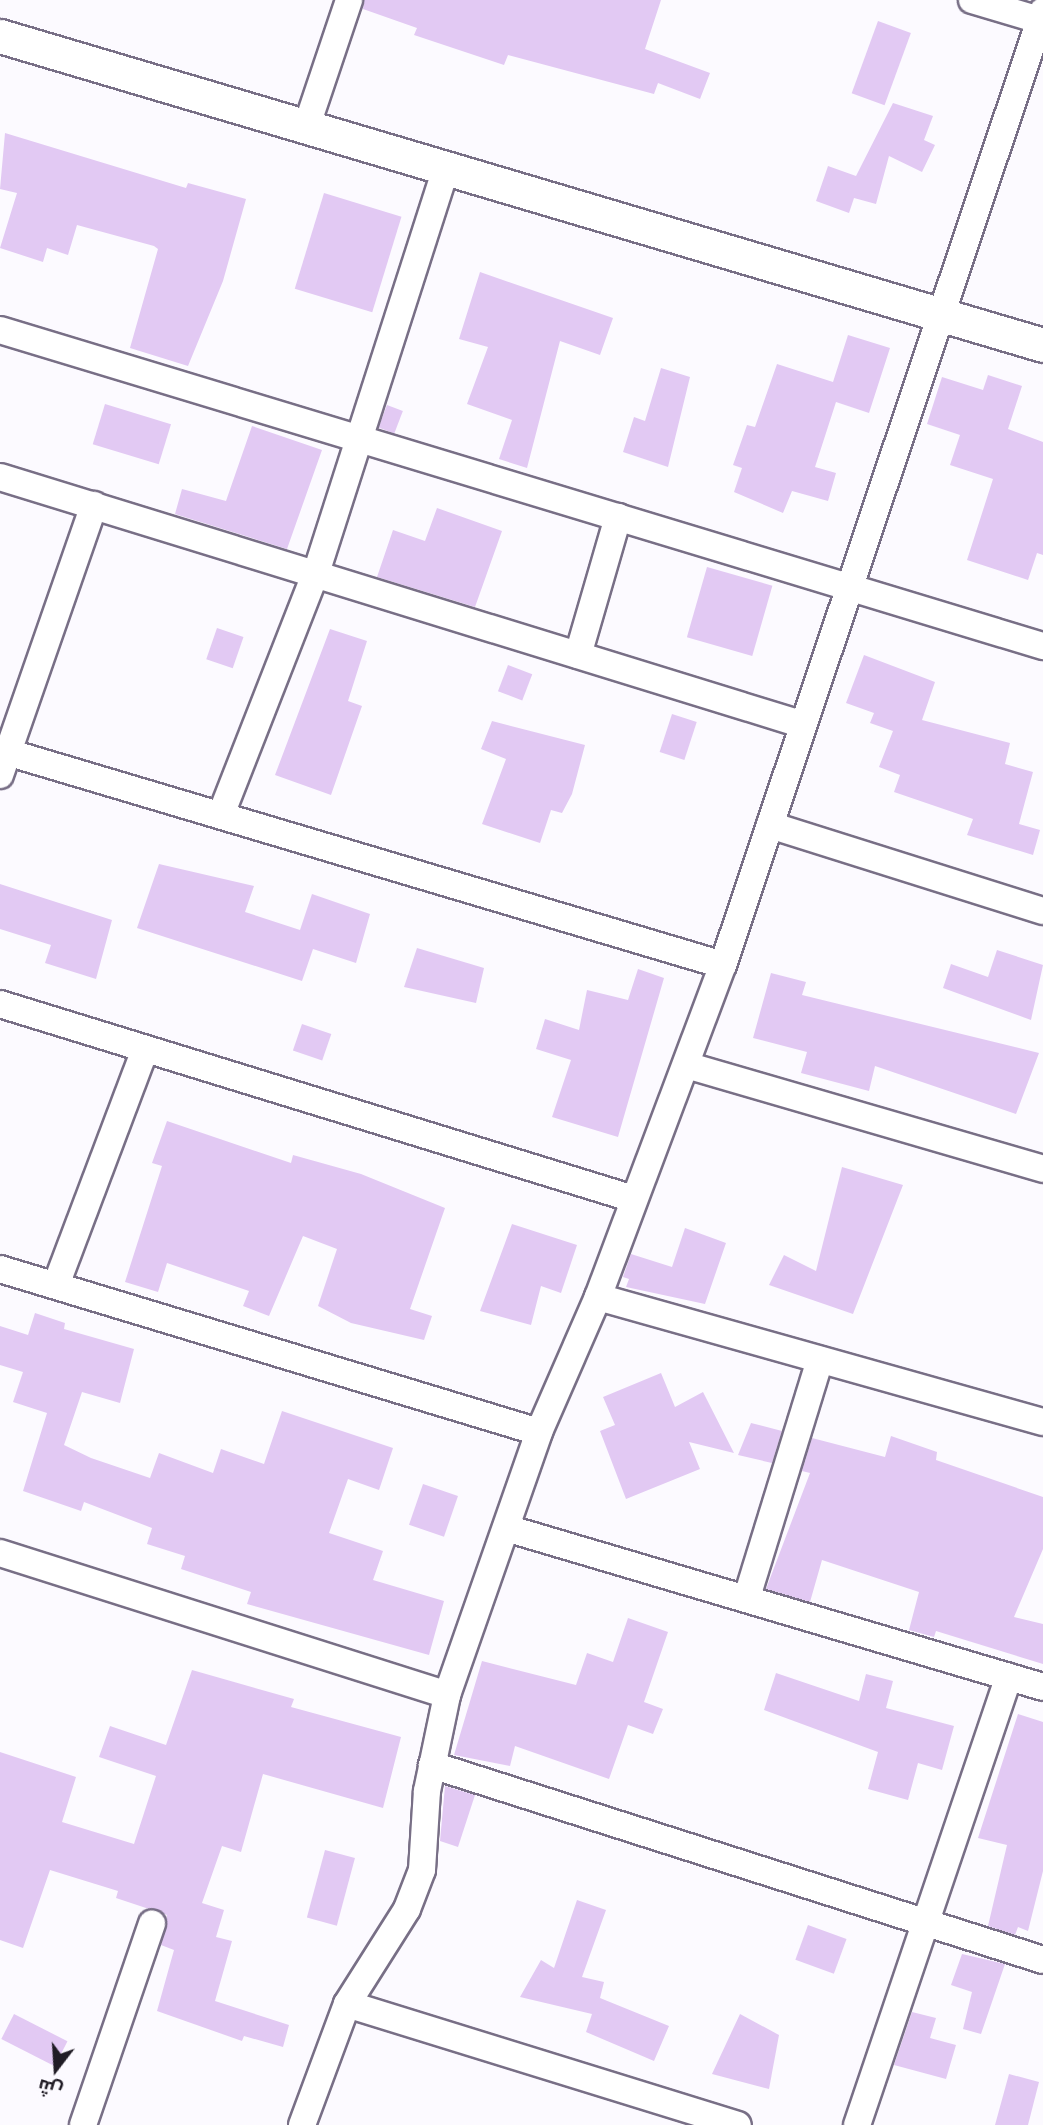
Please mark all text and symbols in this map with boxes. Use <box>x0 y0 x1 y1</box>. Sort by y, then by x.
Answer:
north arrow <box>21 2034 91 2104</box>
text: ش <box>34 2073 65 2105</box>

